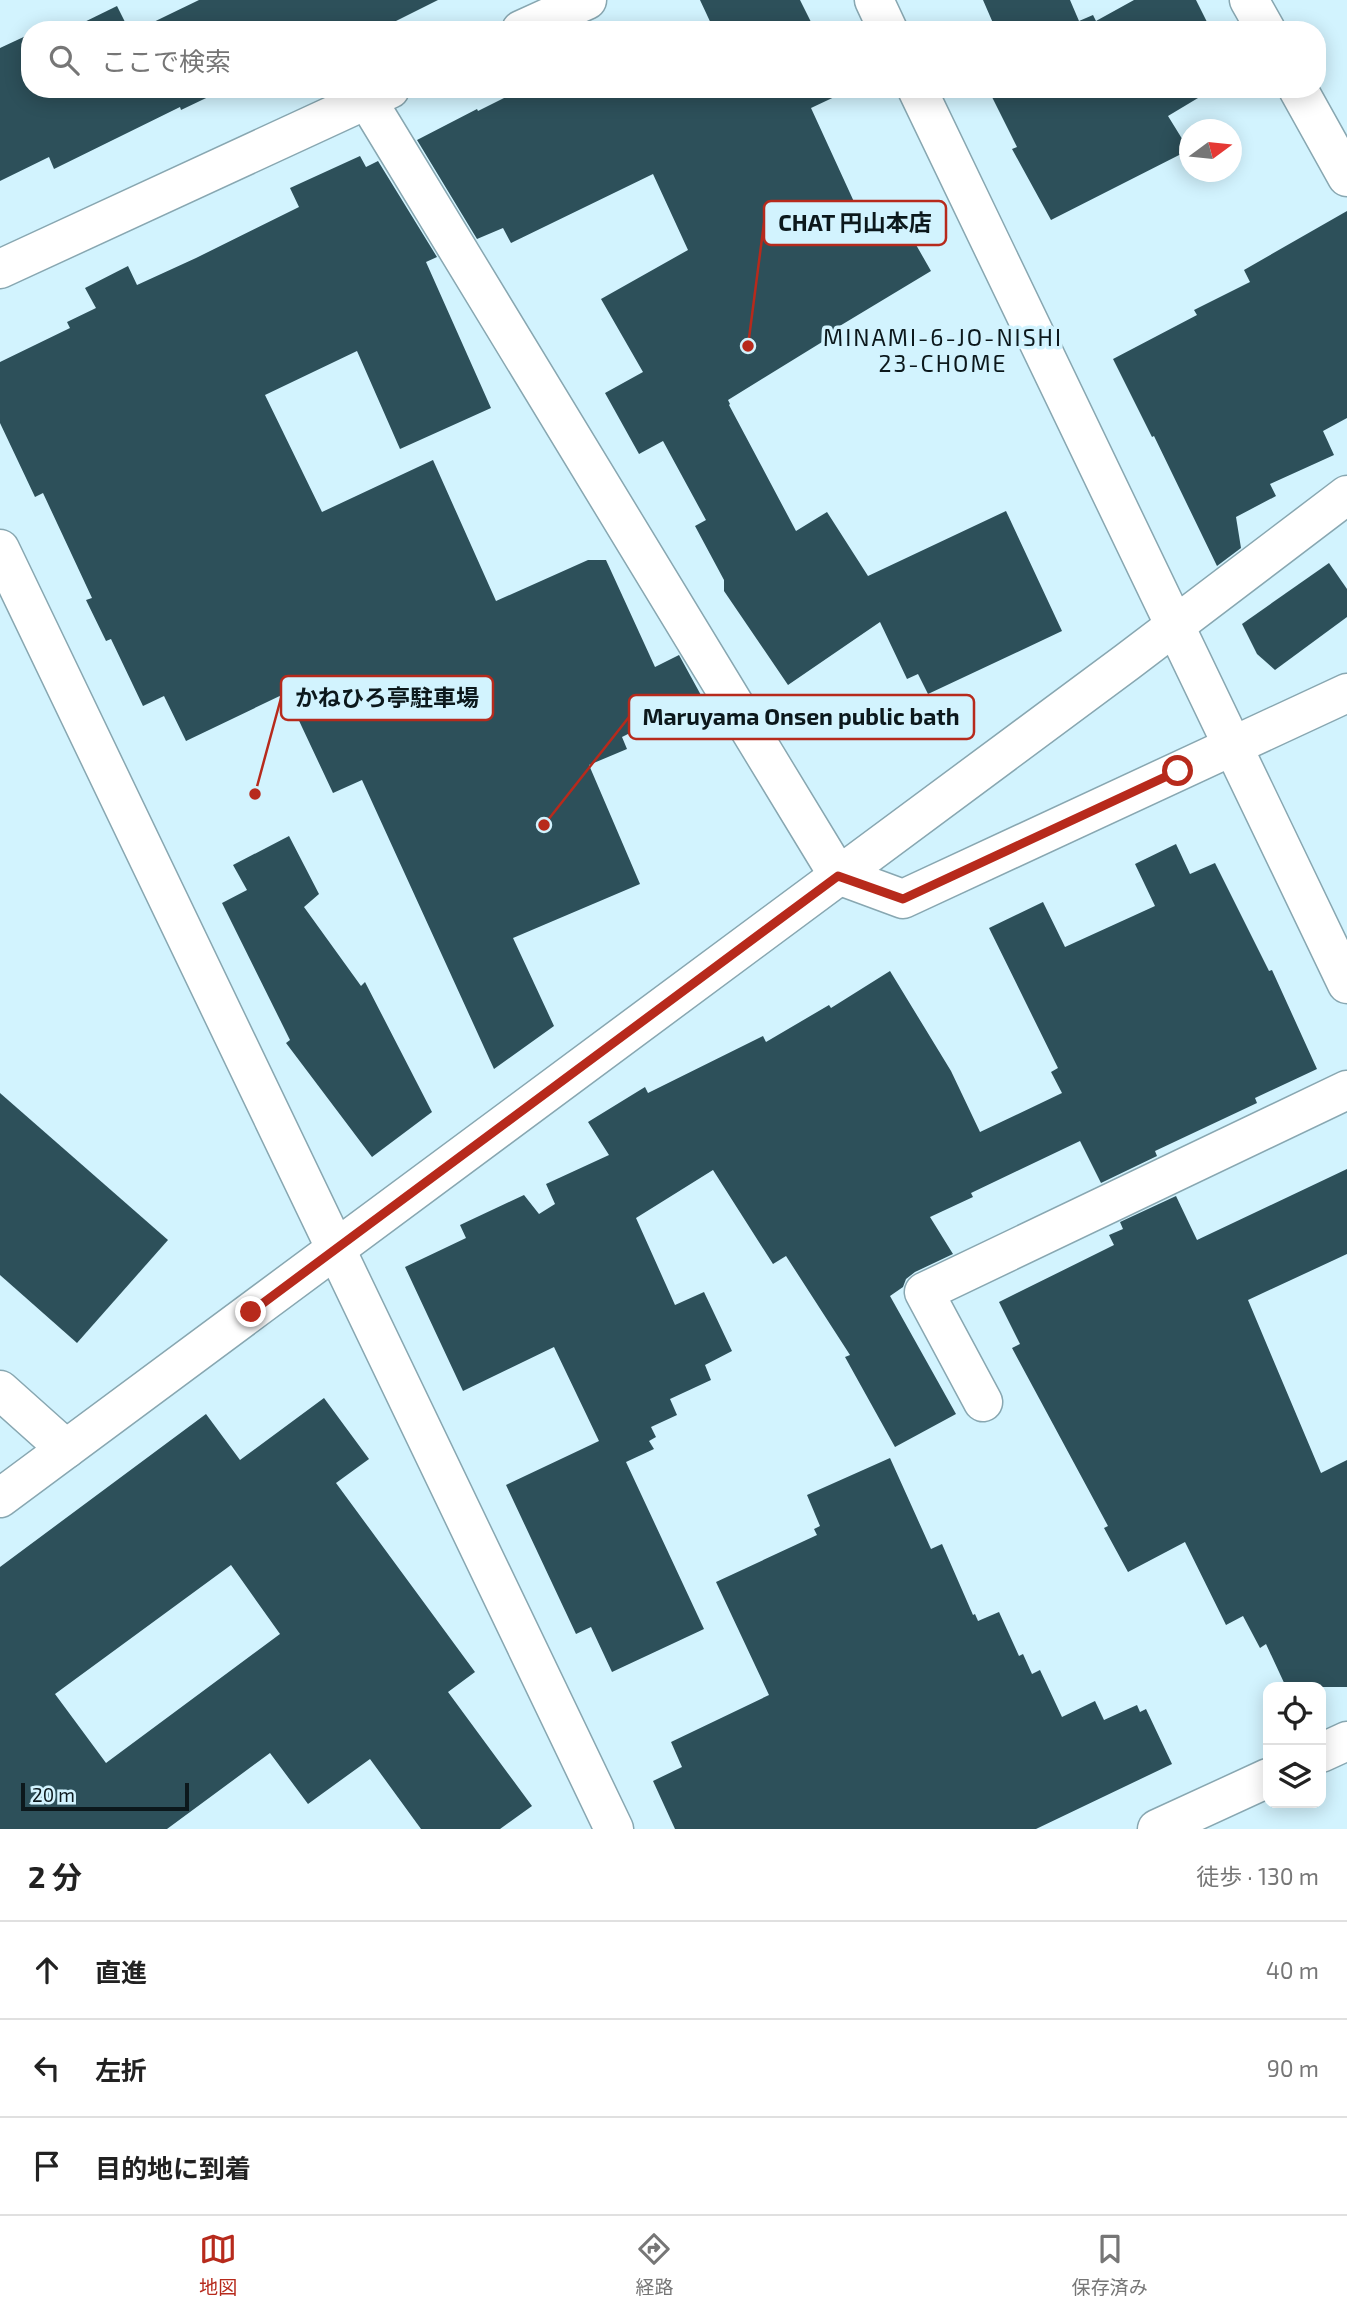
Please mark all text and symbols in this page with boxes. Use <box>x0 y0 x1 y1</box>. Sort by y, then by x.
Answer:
search box <box>21 21 1326 98</box>
icon: search <box>45 41 83 79</box>
text: ここで検索 <box>101 45 231 76</box>
north arrow <box>1179 119 1242 182</box>
callout: CHAT 円山本店 <box>764 201 946 245</box>
text: CHAT 円山本店 <box>778 208 932 236</box>
district label: MINAMI-6-JO-NISHI 23-CHOME <box>823 323 1063 377</box>
callout: かねひろ亭駐車場 <box>281 676 493 720</box>
text: かねひろ亭駐車場 <box>295 683 479 711</box>
callout: Maruyama Onsen public bath <box>629 695 974 739</box>
text: Maruyama Onsen public bath <box>642 702 960 730</box>
route start <box>1162 755 1193 786</box>
route end <box>235 1296 266 1327</box>
map controls <box>1263 1682 1326 1808</box>
button: locate <box>1263 1682 1326 1745</box>
button: layers <box>1263 1745 1326 1808</box>
scale bar <box>21 1780 189 1812</box>
text: 20 m <box>32 1783 75 1806</box>
text: 2 分 <box>28 1858 82 1894</box>
text: 徒歩 · 130 m <box>1196 1862 1319 1890</box>
icon: ahead <box>28 1951 66 1989</box>
text: 直進 <box>95 1956 147 1987</box>
text: 40 m <box>1266 1956 1319 1984</box>
icon: left <box>28 2049 66 2087</box>
text: 左折 <box>95 2054 147 2085</box>
text: 90 m <box>1267 2054 1319 2082</box>
icon: arrive <box>28 2147 66 2185</box>
text: 目的地に到着 <box>95 2152 251 2183</box>
tab: 地図 <box>199 2230 237 2299</box>
tab: 経路 <box>635 2230 674 2299</box>
tab: 保存済み <box>1072 2230 1148 2299</box>

